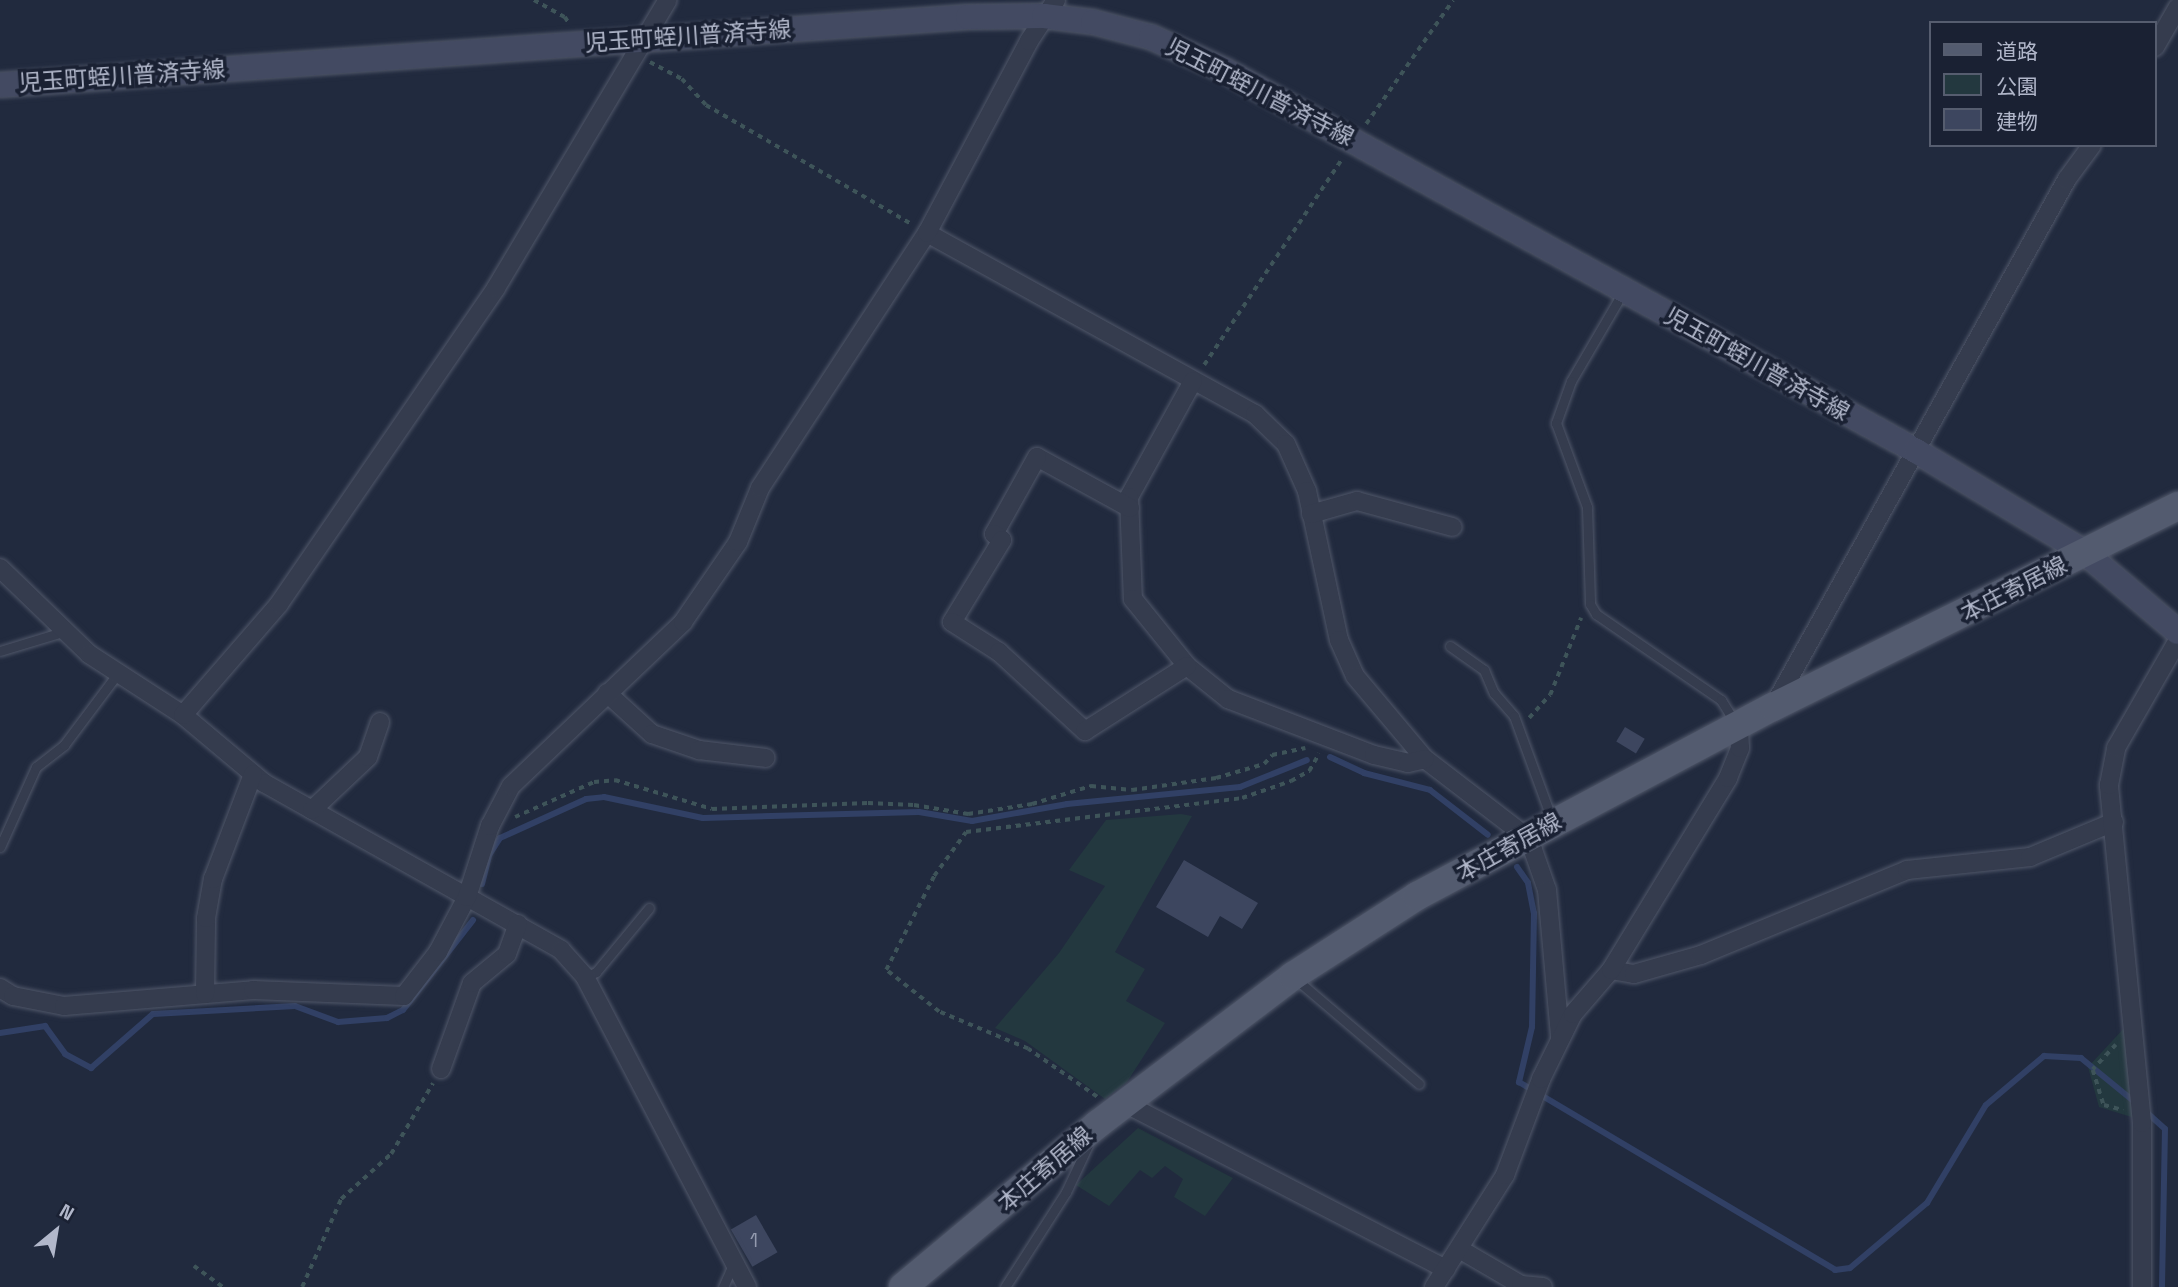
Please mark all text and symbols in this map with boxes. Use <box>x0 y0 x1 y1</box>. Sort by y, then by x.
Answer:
street label: 児玉町蛭川普済寺線 <box>584 15 792 57</box>
legend <box>1930 21 2157 147</box>
street label: 児玉町蛭川普済寺線 <box>1162 33 1358 151</box>
text: 道路 <box>1996 38 2038 65</box>
street label: 児玉町蛭川普済寺線 <box>18 55 226 97</box>
text: 公園 <box>1996 73 2038 100</box>
text: 建物 <box>1996 108 2038 135</box>
street label: 児玉町蛭川普済寺線 <box>1660 302 1854 426</box>
street label: 本庄寄居線 <box>1957 551 2071 627</box>
street label: 本庄寄居線 <box>1452 807 1566 887</box>
street label: 本庄寄居線 <box>993 1121 1097 1217</box>
north arrow <box>21 1196 91 1266</box>
text: N <box>55 1198 79 1226</box>
house number: 1 <box>750 1230 758 1252</box>

